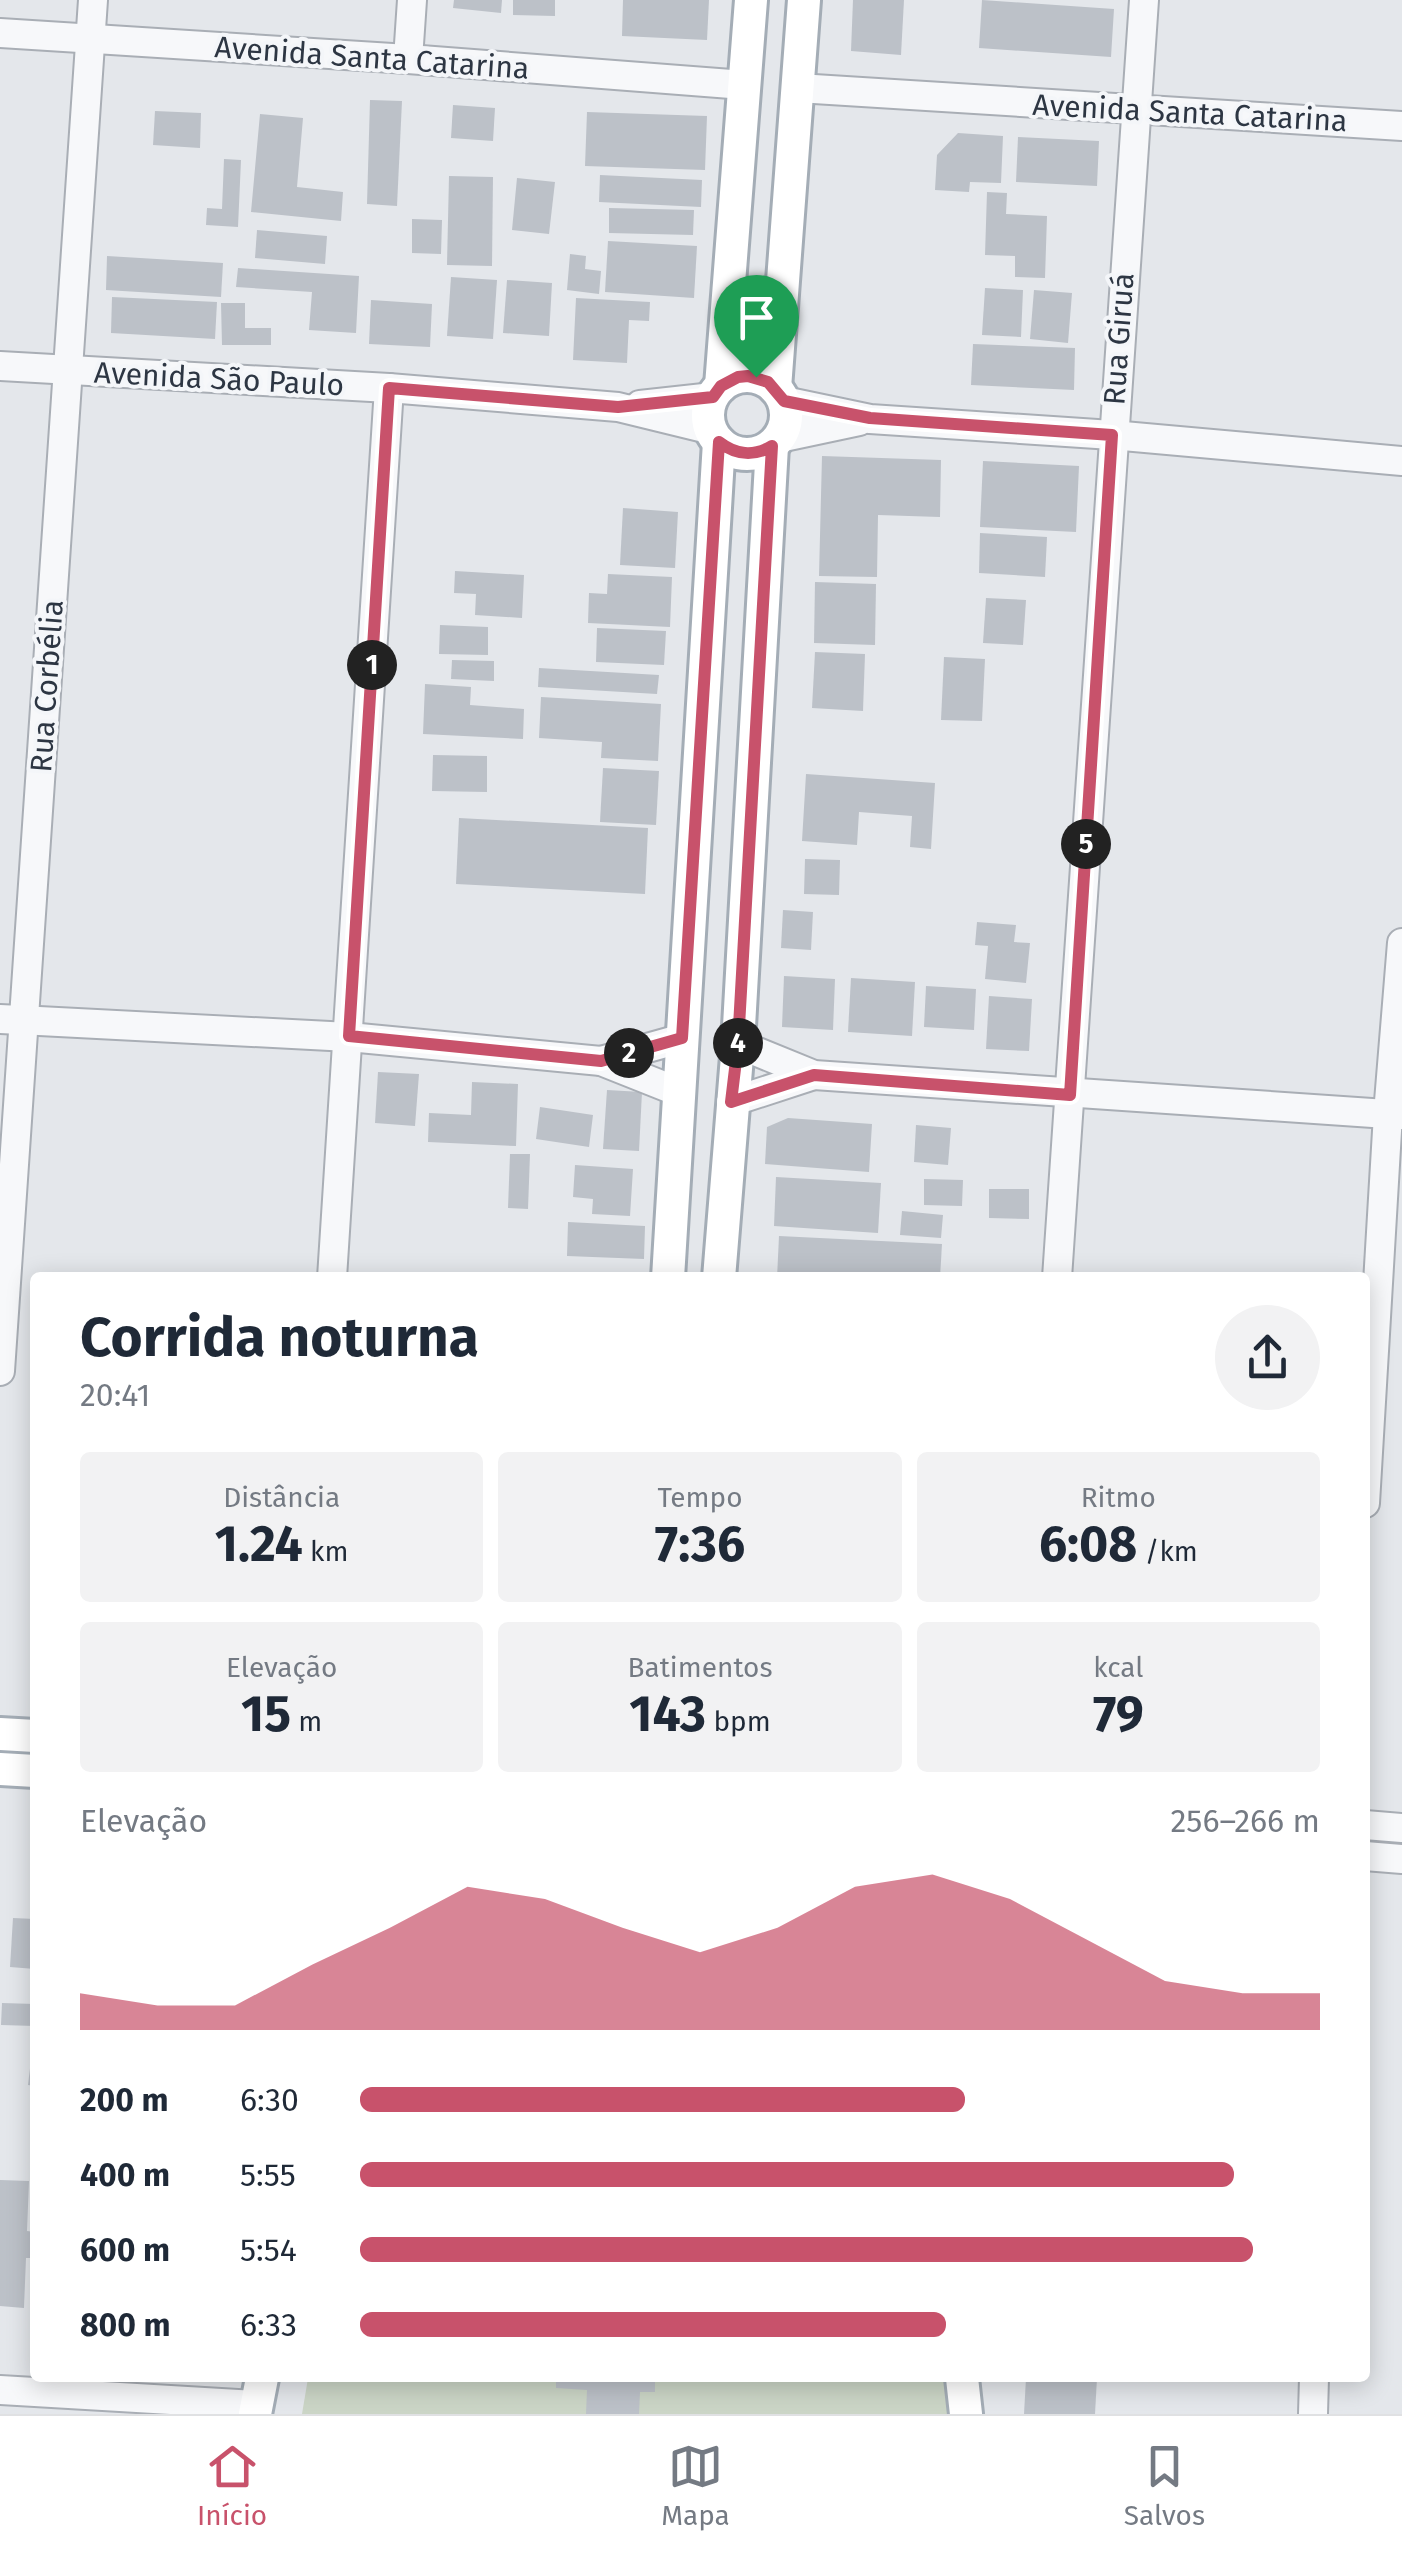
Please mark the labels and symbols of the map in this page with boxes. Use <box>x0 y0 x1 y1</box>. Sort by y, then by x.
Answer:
street label: Avenida Santa Catarina <box>213 29 531 87</box>
street label: Avenida Santa Catarina <box>1032 87 1348 139</box>
street label: Rua Giruá <box>1096 272 1142 406</box>
pin <box>714 275 799 378</box>
street label: Avenida São Paulo <box>93 354 345 404</box>
street label: Rua Corbélia <box>23 598 71 774</box>
pin: 1 <box>347 640 397 690</box>
pin: 5 <box>1061 819 1111 869</box>
pin: 4 <box>713 1018 763 1068</box>
pin: 2 <box>604 1028 654 1078</box>

